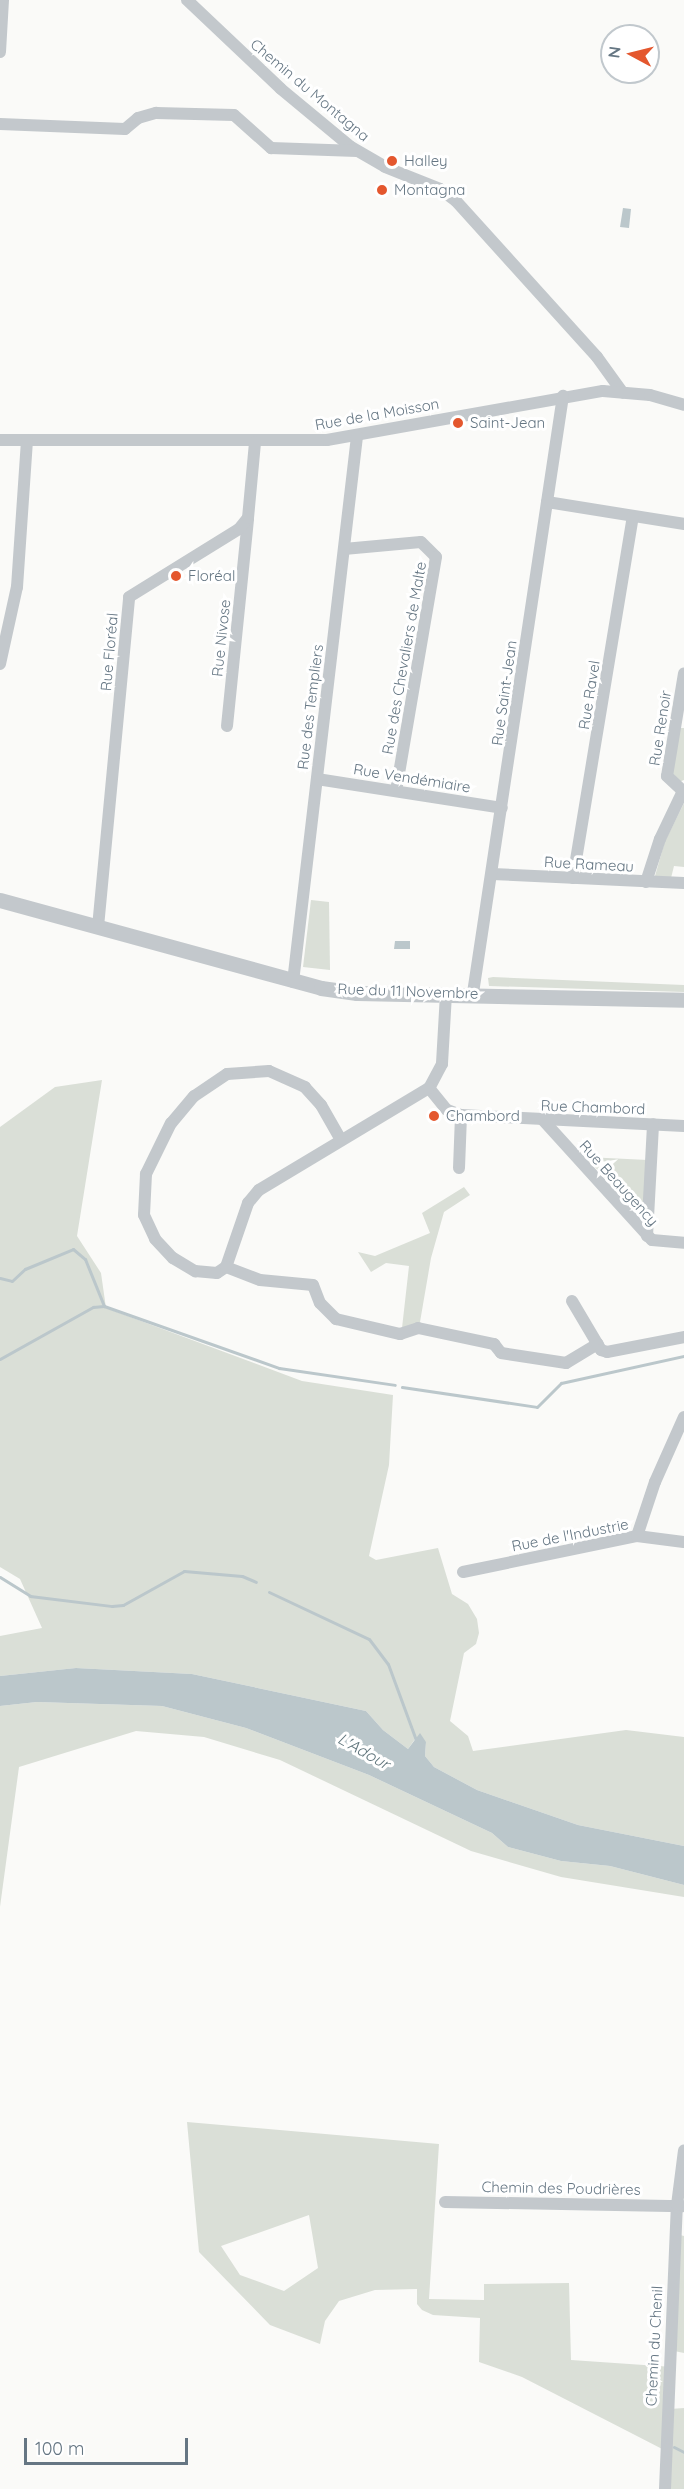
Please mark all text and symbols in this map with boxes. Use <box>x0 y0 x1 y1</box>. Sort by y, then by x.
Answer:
north arrow <box>600 24 660 84</box>
street label: Chemin du Montagna <box>247 35 373 145</box>
text: N <box>603 45 625 59</box>
place label: Halley <box>404 152 448 170</box>
marker: Halley <box>385 154 399 168</box>
place label: Montagna <box>394 181 465 199</box>
marker: Montagna <box>375 183 389 197</box>
street label: Rue de la Moisson <box>314 394 440 434</box>
place label: Saint-Jean <box>470 414 545 432</box>
marker: Saint-Jean <box>451 416 465 430</box>
street label: Rue des Chevaliers de Malte <box>378 560 430 756</box>
place label: Floréal <box>188 567 235 585</box>
marker: Floréal <box>169 569 183 583</box>
street label: Rue Nivose <box>208 598 234 678</box>
street label: Rue Floréal <box>97 612 121 692</box>
street label: Rue Saint-Jean <box>488 639 520 747</box>
street label: Rue des Templiers <box>293 643 327 771</box>
street label: Rue Ravel <box>575 659 603 731</box>
street label: Rue Renoir <box>645 689 675 767</box>
street label: Rue Vendémiaire <box>352 760 472 796</box>
street label: Rue Rameau <box>544 853 634 875</box>
street label: Rue du 11 Novembre <box>337 980 479 1002</box>
street label: Rue Chambord <box>540 1096 646 1118</box>
place label: Chambord <box>446 1107 520 1125</box>
marker: Chambord <box>427 1109 441 1123</box>
street label: Rue Beaugency <box>576 1136 662 1230</box>
street label: Rue de l'Industrie <box>510 1515 630 1555</box>
water label: L'Adour <box>335 1729 393 1773</box>
street label: Chemin des Poudrières <box>481 2178 641 2198</box>
street label: Chemin du Chenil <box>642 2285 666 2407</box>
scale bar <box>27 2426 190 2464</box>
text: 100 m <box>35 2437 84 2460</box>

